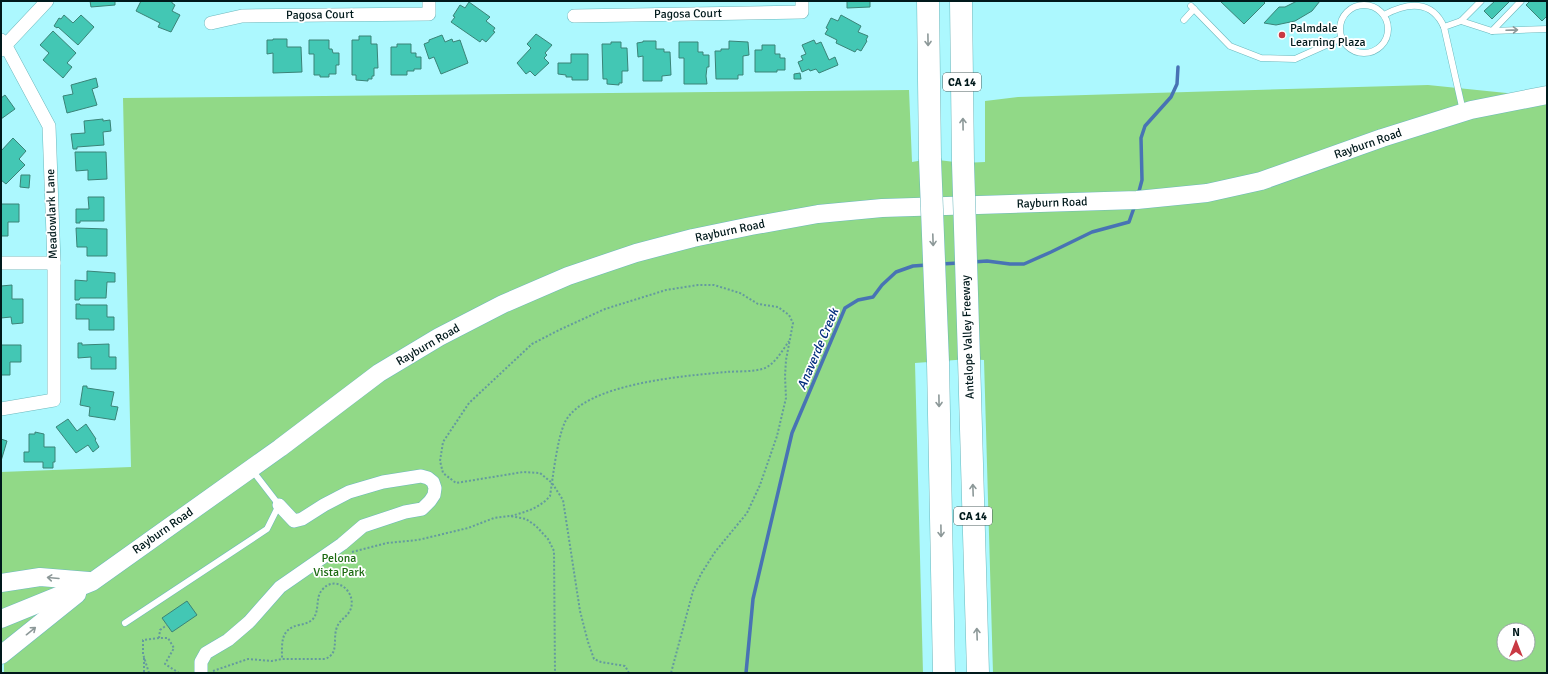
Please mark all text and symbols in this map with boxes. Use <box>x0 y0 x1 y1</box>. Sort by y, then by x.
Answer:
street label: Pagosa Court <box>654 6 722 22</box>
street label: Pagosa Court <box>286 7 354 23</box>
place label: Palmdale Learning Plaza <box>1290 21 1366 50</box>
one-way arrow <box>1505 27 1518 34</box>
marker: Palmdale Learning Plaza <box>1277 30 1287 40</box>
one-way arrow <box>925 33 932 46</box>
road number: CA 14 <box>943 73 981 91</box>
one-way arrow <box>959 118 967 131</box>
street label: Rayburn Road <box>1332 125 1404 163</box>
street label: Meadowlark Lane <box>43 169 61 259</box>
street label: Rayburn Road <box>1016 194 1088 212</box>
street label: Rayburn Road <box>694 216 766 246</box>
one-way arrow <box>930 233 937 246</box>
street label: Antelope Valley Freeway <box>958 274 978 399</box>
water label: Anaverde Creek <box>794 305 843 392</box>
street label: Rayburn Road <box>394 321 462 369</box>
one-way arrow <box>935 394 943 407</box>
one-way arrow <box>969 484 976 497</box>
street label: Rayburn Road <box>130 505 196 557</box>
road number: CA 14 <box>954 507 992 525</box>
one-way arrow <box>937 524 945 537</box>
park label: Pelona Vista Park <box>313 551 365 580</box>
one-way arrow <box>47 575 60 582</box>
north arrow <box>1496 622 1536 662</box>
one-way arrow <box>26 626 37 635</box>
text: N <box>1512 626 1520 639</box>
one-way arrow <box>973 628 981 641</box>

